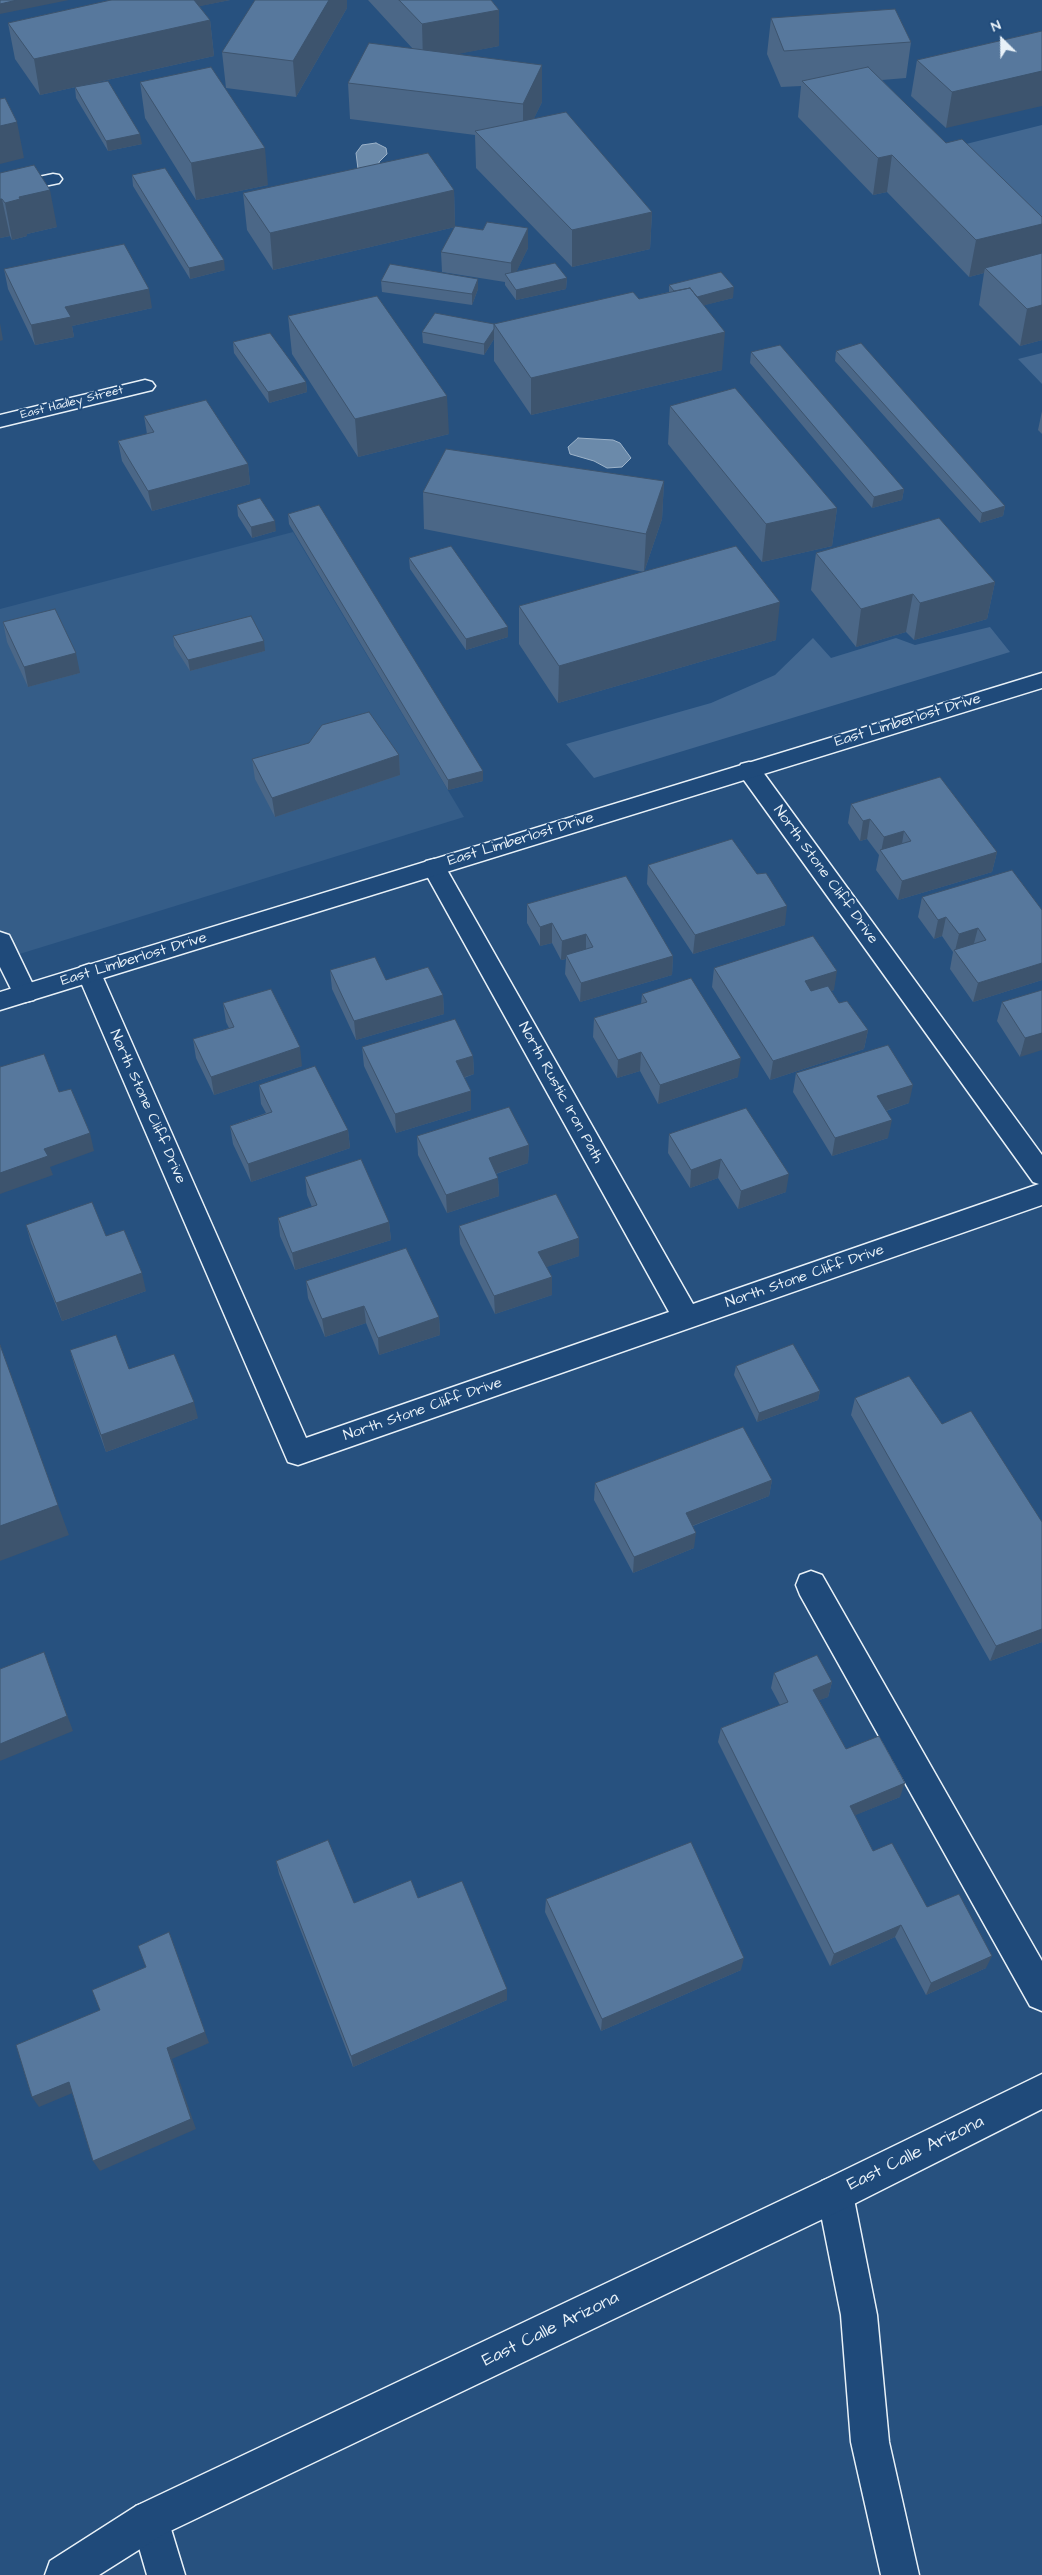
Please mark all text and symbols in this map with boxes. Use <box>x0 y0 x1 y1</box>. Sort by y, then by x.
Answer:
north arrow <box>977 15 1027 65</box>
text: N <box>988 15 1004 37</box>
street label: East Hadley Street <box>19 383 125 423</box>
street label: East Limberlost Drive <box>833 690 983 752</box>
street label: North Stone Cliff Drive <box>769 802 881 948</box>
street label: East Limberlost Drive <box>446 809 596 871</box>
street label: East Limberlost Drive <box>59 929 209 991</box>
street label: North Rustic Iron Path <box>514 1019 606 1167</box>
street label: North Stone Cliff Drive <box>105 1027 189 1187</box>
street label: North Stone Cliff Drive <box>723 1241 887 1313</box>
street label: North Stone Cliff Drive <box>341 1374 505 1446</box>
street label: East Calle Arizona <box>844 2112 988 2196</box>
street label: East Calle Arizona <box>479 2288 623 2372</box>

